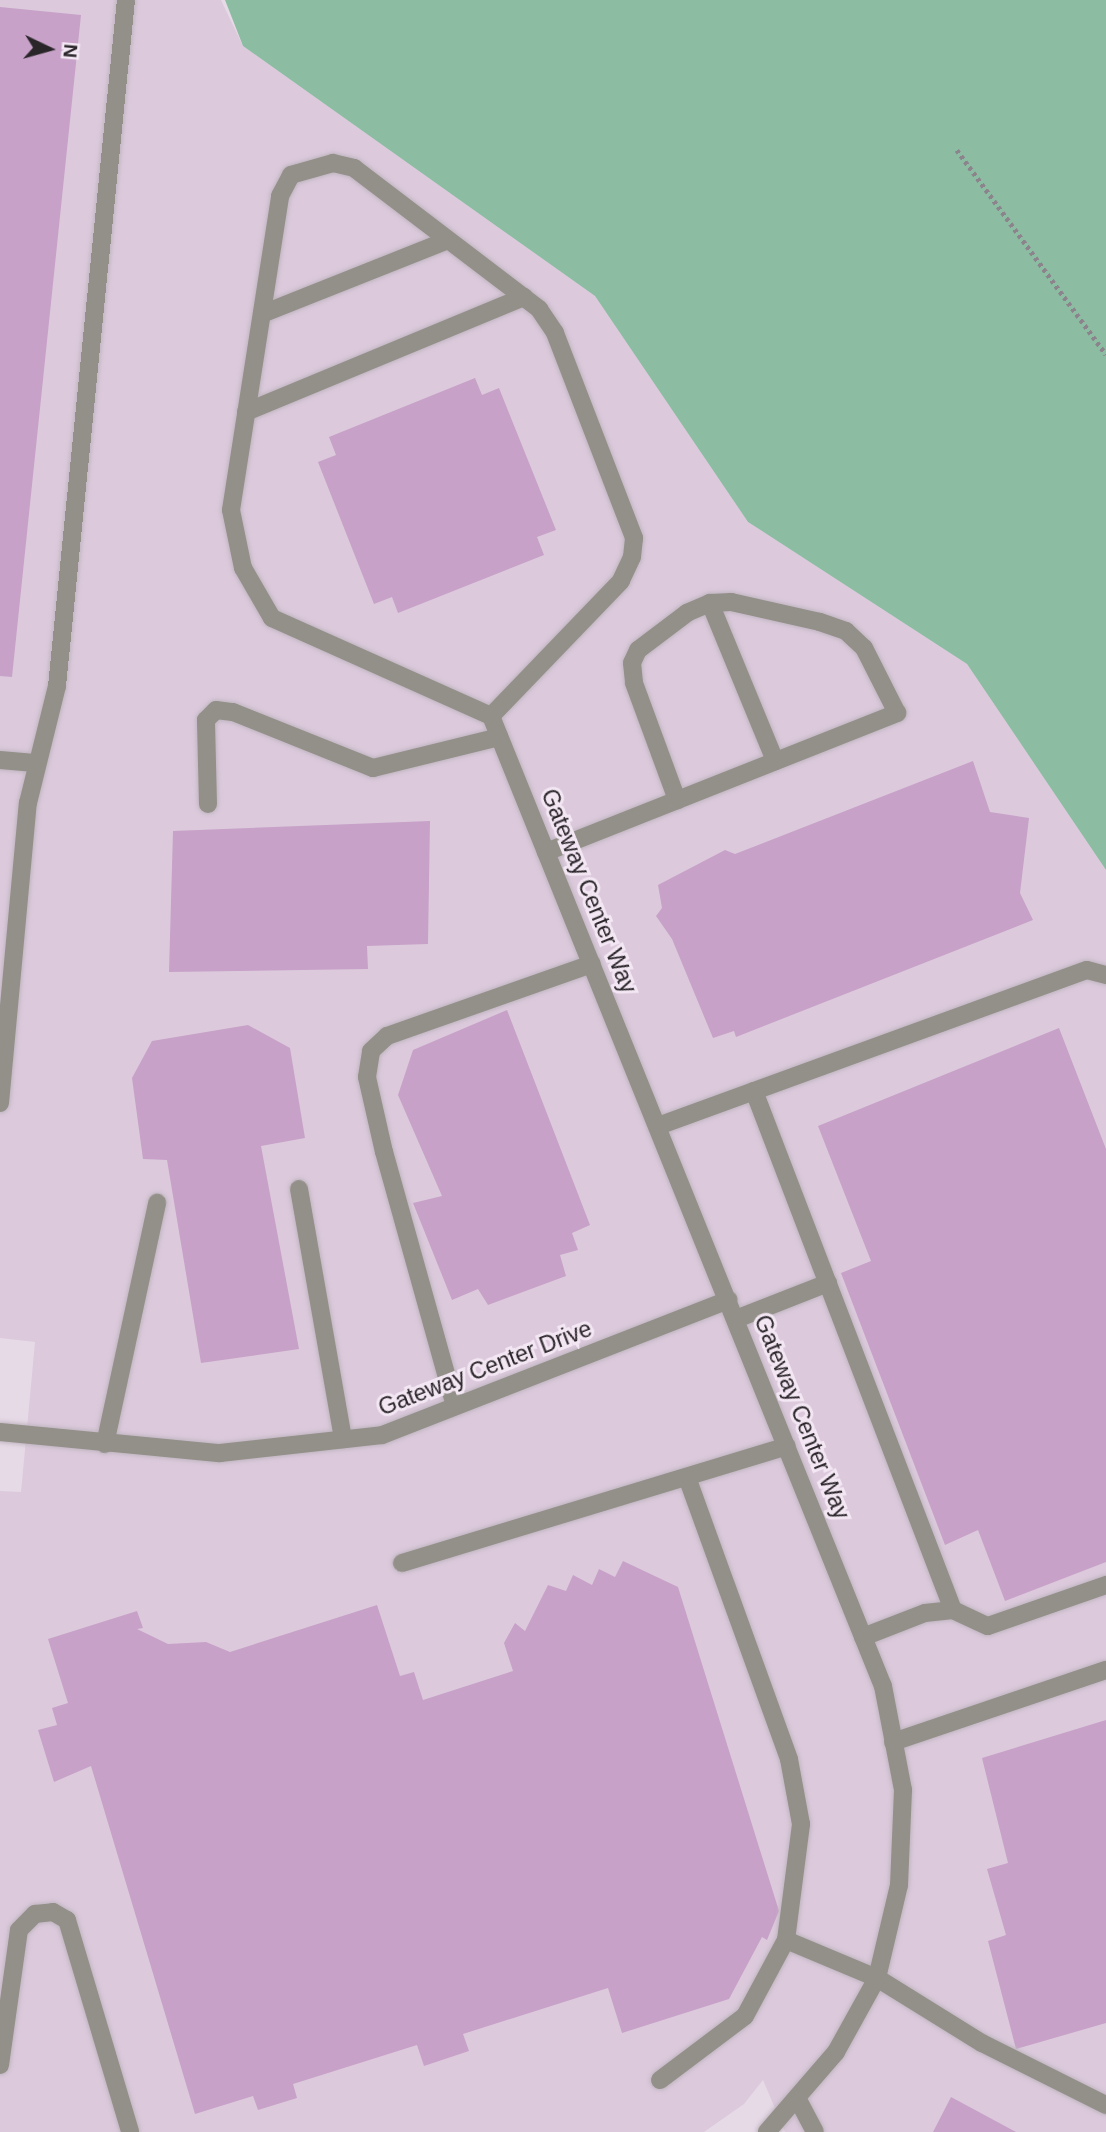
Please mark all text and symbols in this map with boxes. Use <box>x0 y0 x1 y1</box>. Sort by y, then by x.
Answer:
north arrow <box>14 14 84 84</box>
text: N <box>59 43 81 59</box>
street label: Gateway Center Way <box>535 785 643 997</box>
street label: Gateway Center Way <box>748 1311 856 1523</box>
street label: Gateway Center Drive <box>374 1315 596 1421</box>

